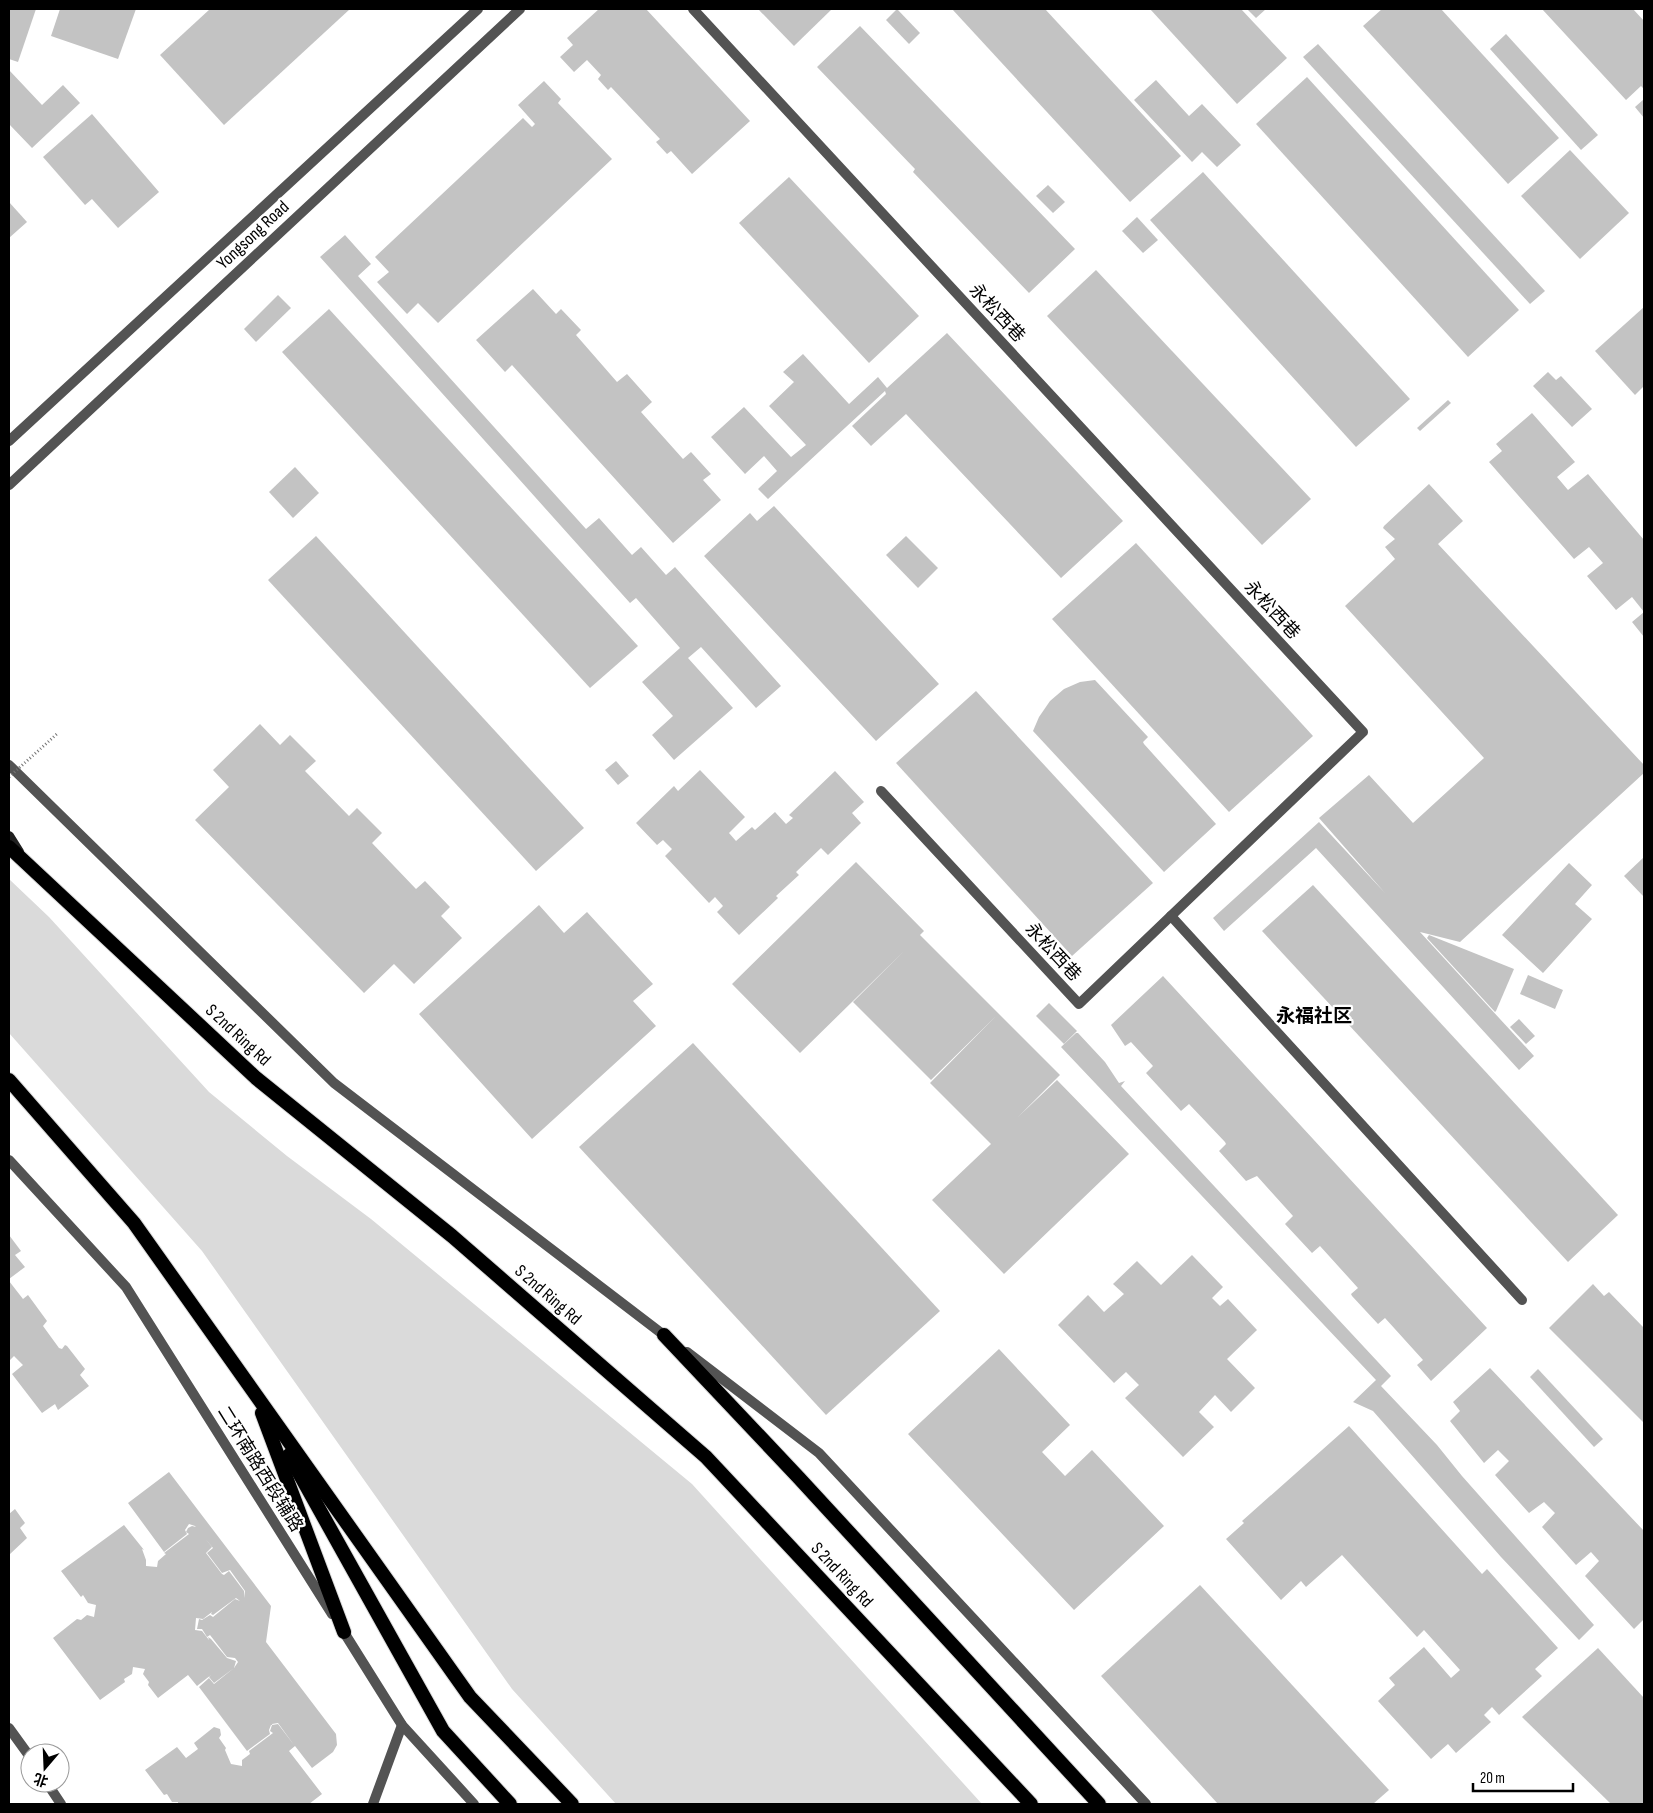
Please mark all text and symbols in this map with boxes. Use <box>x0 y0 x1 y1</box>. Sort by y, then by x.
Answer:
street label: Yongsong Road <box>213 196 293 274</box>
street label: 永松西巷 <box>965 280 1029 346</box>
street label: 永松西巷 <box>1240 577 1304 643</box>
street label: 永松西巷 <box>1021 919 1085 985</box>
street label: S 2nd Ring Rd <box>201 1000 275 1070</box>
district label: 永福社区 <box>1276 1005 1352 1028</box>
street label: S 2nd Ring Rd <box>511 1260 585 1330</box>
street label: 二环南路西段辅路 <box>213 1402 307 1536</box>
street label: S 2nd Ring Rd <box>807 1538 877 1612</box>
north arrow <box>20 1743 70 1793</box>
scale bar <box>1473 1760 1573 1792</box>
text: 20 m <box>1480 1769 1505 1788</box>
text: 北 <box>32 1770 50 1790</box>

